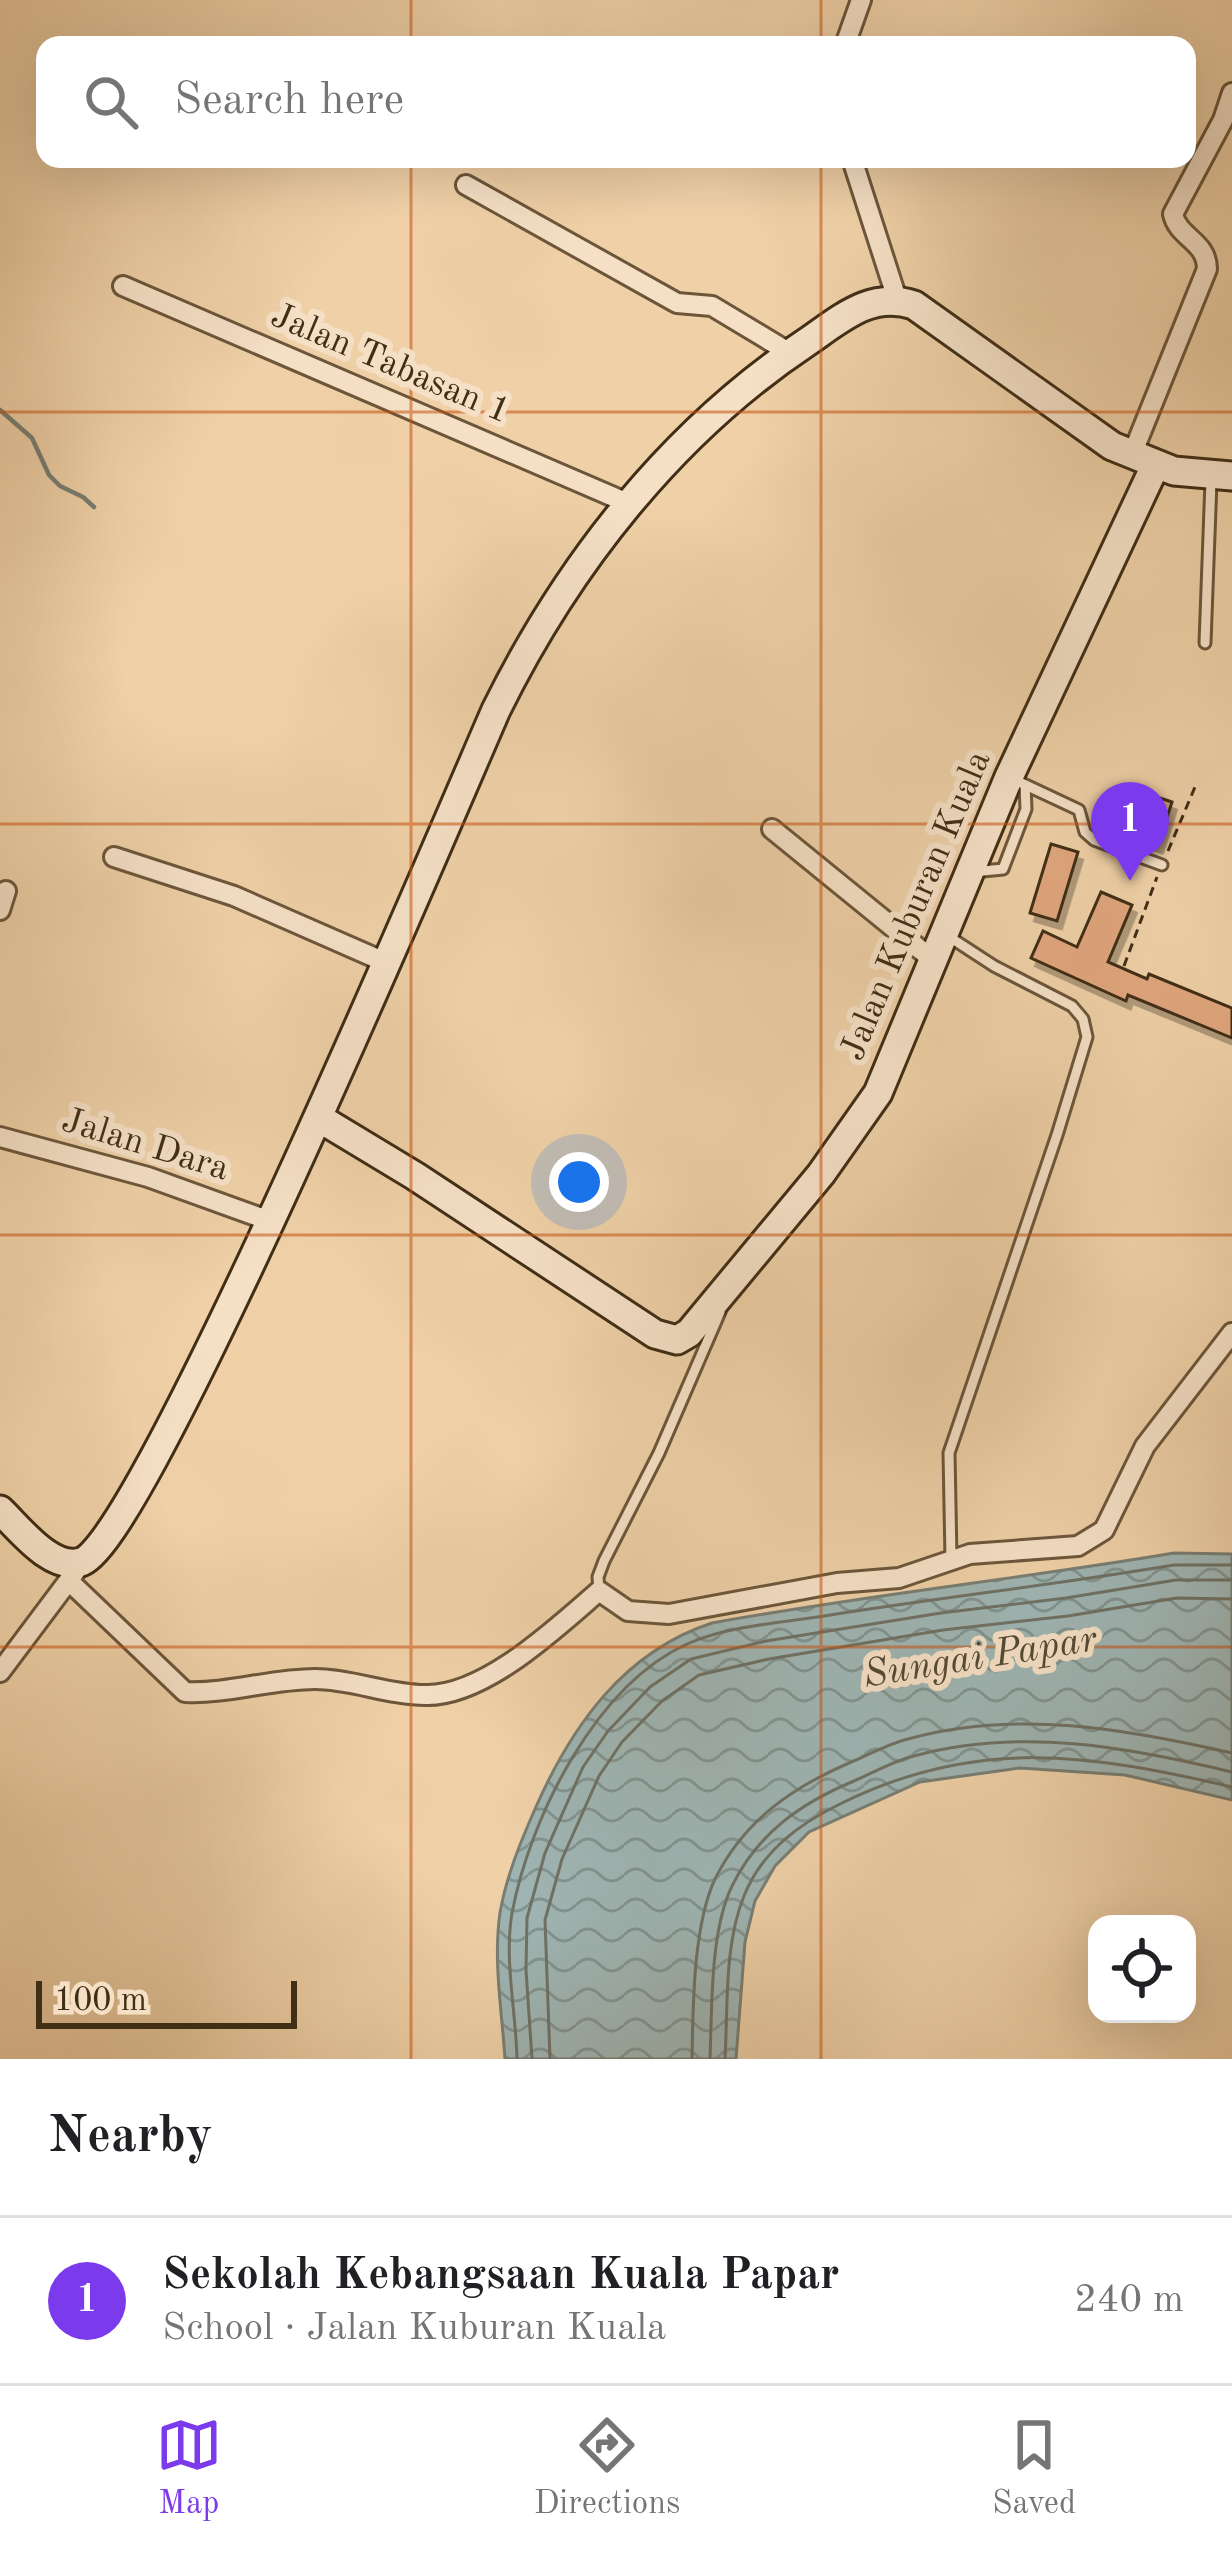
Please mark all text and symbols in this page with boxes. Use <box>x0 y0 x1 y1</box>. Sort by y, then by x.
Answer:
search box <box>36 36 1196 168</box>
icon: search <box>78 69 144 135</box>
text: Search here <box>174 79 404 124</box>
street label: Jalan Tabasan 1 <box>265 298 515 432</box>
street label: Jalan Kuburan Kuala <box>836 746 999 1066</box>
pin: 1 <box>1091 782 1169 881</box>
street label: Jalan Dara <box>57 1104 233 1189</box>
your location <box>549 1152 609 1212</box>
water label: Sungai Papar <box>861 1620 1101 1696</box>
map controls <box>1088 1915 1196 2023</box>
button: locate <box>1088 1915 1196 2023</box>
scale bar <box>36 1975 297 2028</box>
text: 100 m <box>54 1985 147 2018</box>
text: Nearby <box>48 2112 213 2163</box>
text: Sekolah Kebangsaan Kuala Papar <box>162 2254 840 2299</box>
text: 1 <box>76 2281 98 2320</box>
text: 240 m <box>1074 2281 1184 2320</box>
text: School · Jalan Kuburan Kuala <box>162 2309 666 2348</box>
tab: Map <box>156 2412 222 2525</box>
tab: Directions <box>534 2412 680 2525</box>
tab: Saved <box>992 2412 1076 2525</box>

